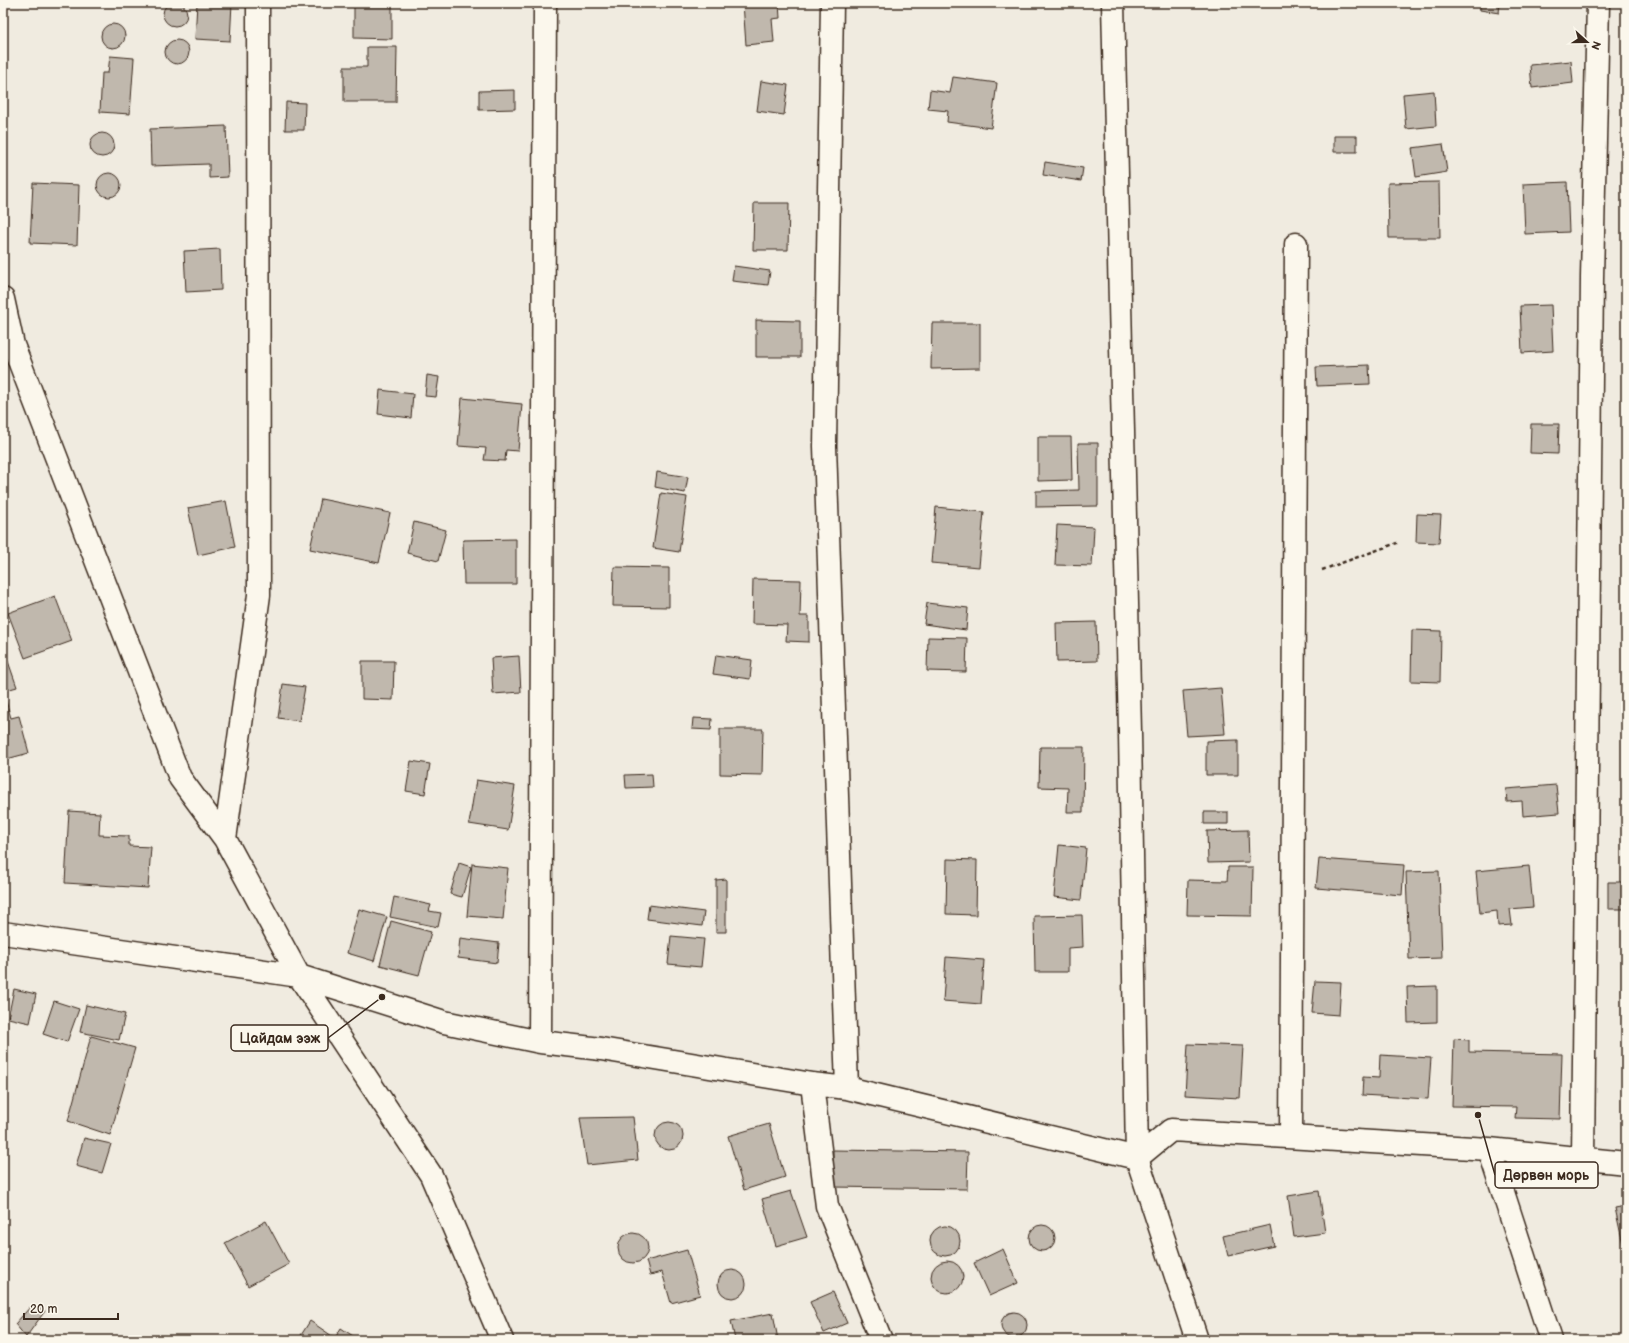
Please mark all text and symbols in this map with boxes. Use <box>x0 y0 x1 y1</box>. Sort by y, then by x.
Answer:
north arrow <box>1567 22 1607 62</box>
text: N <box>1588 39 1603 52</box>
callout: Цайдам ээж <box>231 1025 328 1051</box>
text: Цайдам ээж <box>240 1030 321 1047</box>
callout: Дөрвөн морь <box>1495 1162 1598 1188</box>
text: Дөрвөн морь <box>1503 1167 1590 1184</box>
scale bar <box>24 1295 118 1321</box>
text: 20 m <box>30 1302 57 1317</box>

